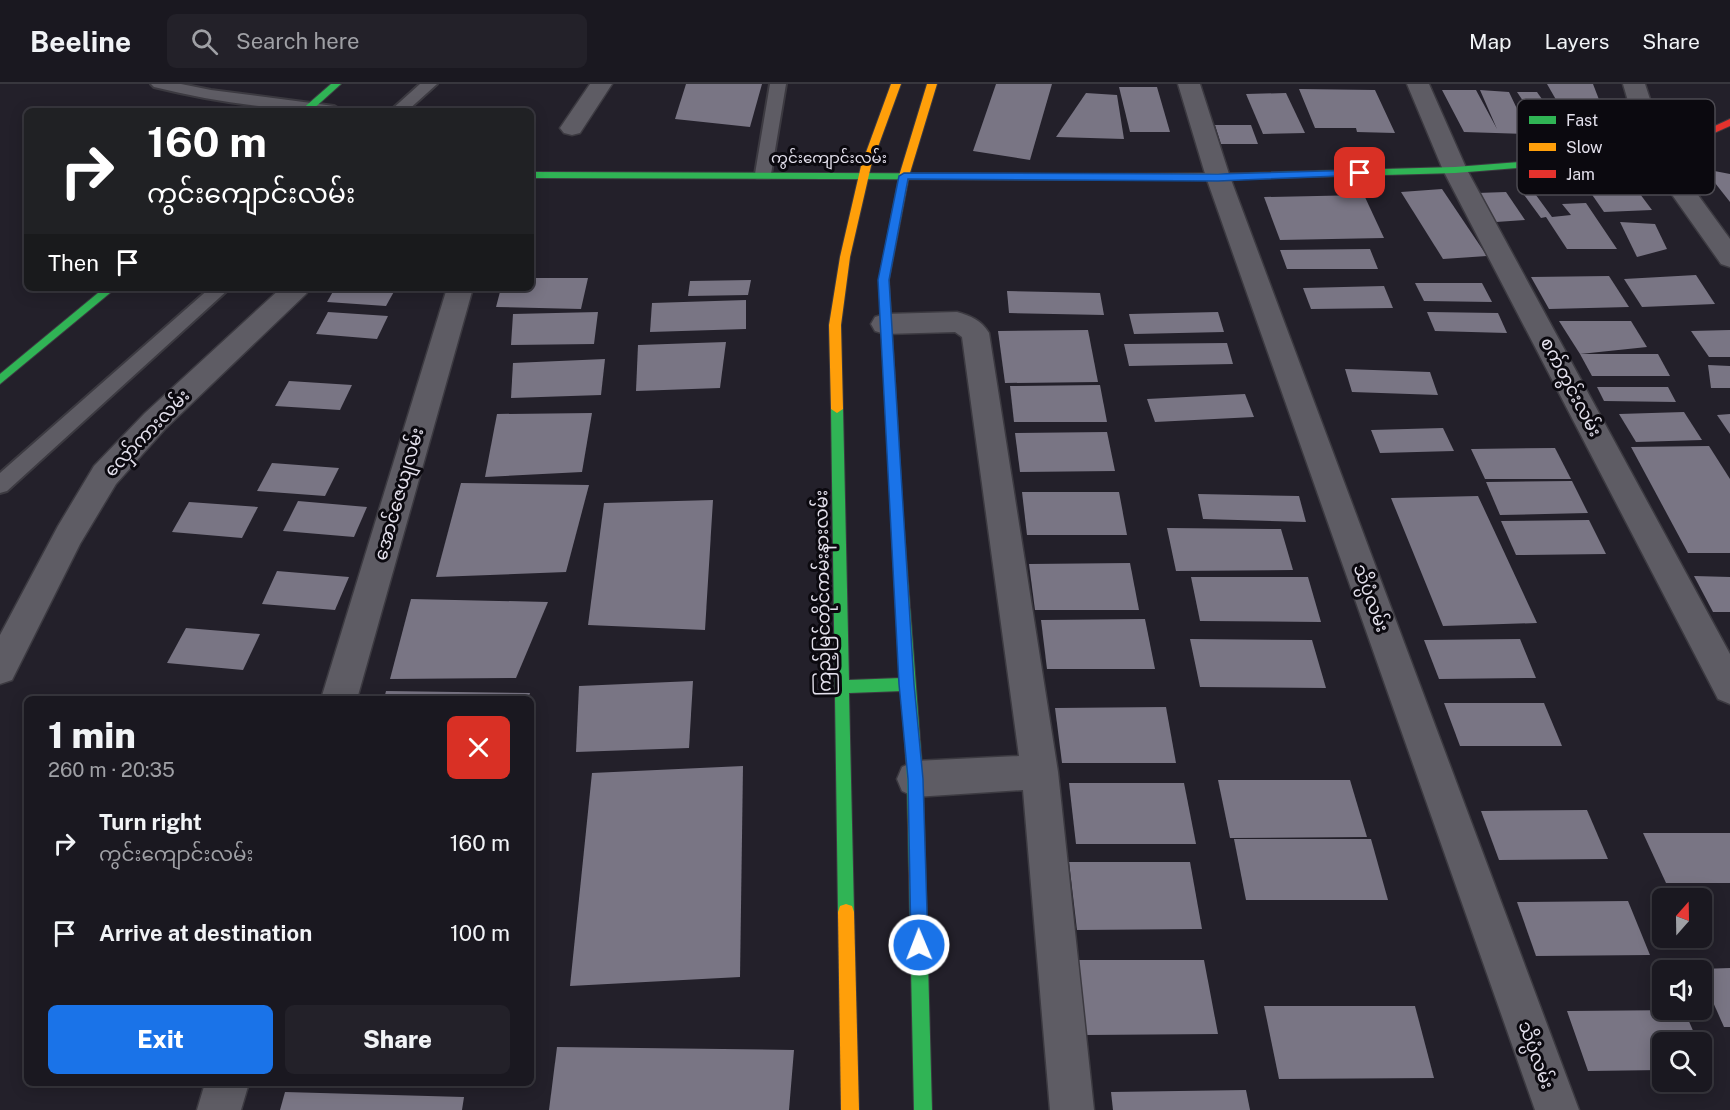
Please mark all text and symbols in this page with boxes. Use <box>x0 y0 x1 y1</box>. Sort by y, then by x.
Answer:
search box <box>167 14 587 68</box>
text: Beeline <box>30 25 131 58</box>
icon: search <box>188 25 221 58</box>
text: Search here <box>236 28 360 54</box>
text: Map <box>1469 29 1512 54</box>
text: Layers <box>1545 29 1609 54</box>
text: Share <box>1642 29 1700 54</box>
legend <box>1517 99 1715 195</box>
text: Fast <box>1566 111 1598 130</box>
text: 160 m <box>147 117 267 166</box>
icon: right <box>48 132 126 210</box>
text: Slow <box>1566 138 1603 157</box>
pin <box>1334 147 1385 198</box>
street label: ကွင်းကျောင်းလမ်း <box>771 148 887 170</box>
icon: arrive <box>1343 156 1376 189</box>
text: Jam <box>1566 165 1595 184</box>
text: ကွင်းကျောင်းလမ်း <box>147 177 355 209</box>
icon: arrive <box>111 246 144 279</box>
text: Then <box>48 250 99 276</box>
street label: စက်တွင်းလမ်း <box>1532 333 1608 442</box>
street label: လှော်ကားလမ်း <box>98 383 197 484</box>
street label: အောင်ဇေယျလမ်း <box>368 424 432 564</box>
street label: ကြည့်မြင်တိုင်ကမ်းနားလမ်း <box>807 490 840 696</box>
street label: သိပ္ပံလမ်း <box>1344 560 1396 637</box>
text: 1 min <box>48 714 136 756</box>
button: close <box>447 716 510 779</box>
text: 260 m · 20:35 <box>48 758 175 782</box>
text: Turn right <box>99 809 202 835</box>
icon: right <box>48 827 81 860</box>
text: 160 m <box>450 830 510 856</box>
text: ကွင်းကျောင်းလမ်း <box>99 842 253 866</box>
north arrow <box>1652 888 1712 948</box>
map controls <box>1652 888 1712 1092</box>
position arrow <box>887 913 951 977</box>
icon: arrive <box>48 917 81 950</box>
text: Arrive at destination <box>99 920 312 946</box>
text: 100 m <box>450 920 510 946</box>
button: sound <box>1652 960 1712 1020</box>
button: Exit <box>48 1005 273 1074</box>
button: Share <box>285 1005 510 1074</box>
street label: သိပ္ပံလမ်း <box>1509 1017 1561 1094</box>
button: search <box>1652 1032 1712 1092</box>

